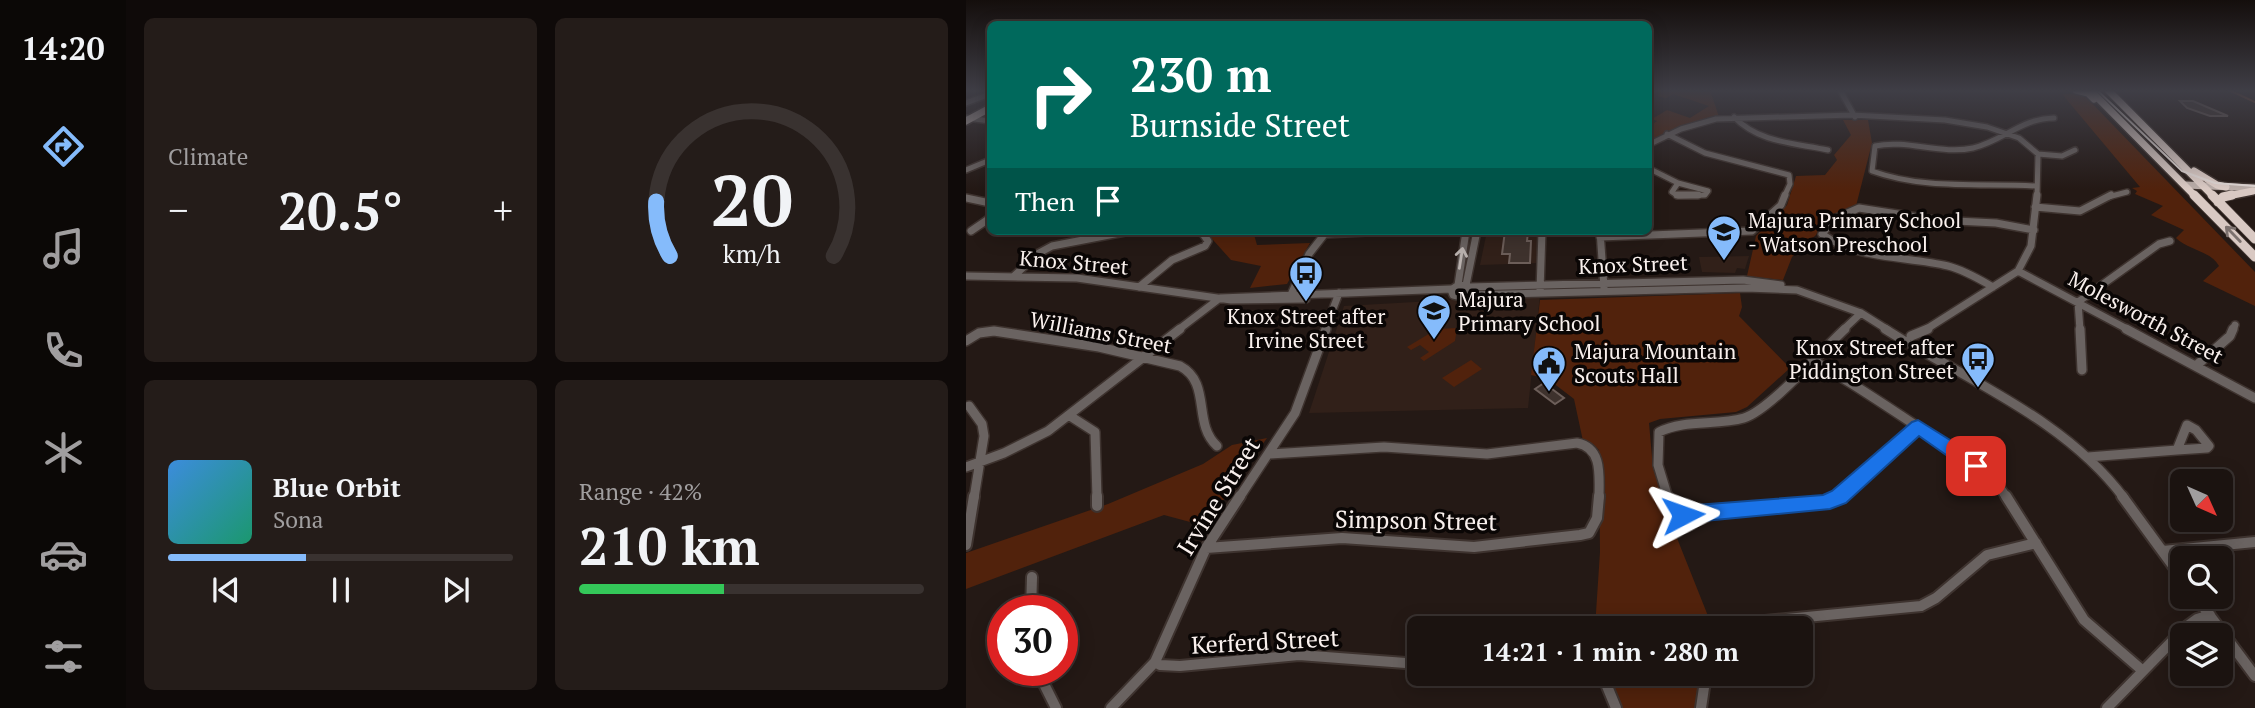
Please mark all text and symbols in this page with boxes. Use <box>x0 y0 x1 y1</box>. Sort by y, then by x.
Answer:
text: 14:20 <box>21 27 105 69</box>
text: 230 m <box>1130 41 1272 106</box>
icon: right <box>1015 49 1106 140</box>
text: Burnside Street <box>1130 104 1350 146</box>
icon: directions <box>39 122 88 171</box>
text: Climate <box>168 141 248 172</box>
text: 20 <box>710 150 793 247</box>
text: 20.5° <box>278 176 403 245</box>
icon: arrive <box>1089 182 1127 220</box>
text: Then <box>1015 184 1075 218</box>
text: − <box>168 185 188 235</box>
text: + <box>493 185 513 235</box>
place label: Majura Primary School - Watson Preschool <box>1748 206 1961 258</box>
school or university icon: Majura Primary School - Watson Preschool <box>1705 213 1743 262</box>
icon: music <box>39 224 88 273</box>
one-way arrow <box>2225 226 2242 243</box>
text: km/h <box>723 237 781 270</box>
street label: Knox Street <box>1018 243 1130 281</box>
one-way arrow <box>1455 247 1468 270</box>
street label: Knox Street <box>1578 248 1688 280</box>
bus stop icon: Knox Street after Irvine Street <box>1287 254 1325 303</box>
street label: Molesworth Street <box>2064 264 2229 370</box>
place label: Majura Primary School <box>1458 285 1601 337</box>
school or university icon: Majura Primary School <box>1415 292 1453 341</box>
place label: Knox Street after Irvine Street <box>1227 302 1385 354</box>
street label: Williams Street <box>1028 305 1174 360</box>
icon: phone <box>39 326 88 375</box>
place label: Knox Street after Piddington Street <box>1789 333 1954 385</box>
place label: Majura Mountain Scouts Hall <box>1574 337 1737 389</box>
bus stop icon: Knox Street after Piddington Street <box>1959 340 1997 389</box>
public building icon: Majura Mountain Scouts Hall <box>1530 344 1568 393</box>
icon: climate <box>39 428 88 477</box>
street label: Irvine Street <box>1169 431 1267 561</box>
pin <box>1946 436 2006 496</box>
icon: arrive <box>1957 447 1995 485</box>
north arrow <box>2170 469 2233 532</box>
map controls <box>2170 469 2233 686</box>
text: Blue Orbit <box>273 470 401 504</box>
text: Range · 42% <box>579 476 702 507</box>
position arrow <box>1646 478 1720 552</box>
street label: Simpson Street <box>1335 503 1497 537</box>
text: Sona <box>273 504 323 535</box>
text: 210 km <box>579 511 760 580</box>
icon: car <box>39 530 88 579</box>
button: search <box>2170 546 2233 609</box>
icon: previous <box>207 571 245 609</box>
icon: pause <box>322 571 360 609</box>
icon: next <box>437 571 475 609</box>
speed limit sign: 30 <box>987 595 1078 686</box>
street label: Kerferd Street <box>1190 621 1340 661</box>
button: layers <box>2170 623 2233 686</box>
icon: filters <box>39 632 88 681</box>
text: 14:21 · 1 min · 280 m <box>1481 634 1739 668</box>

